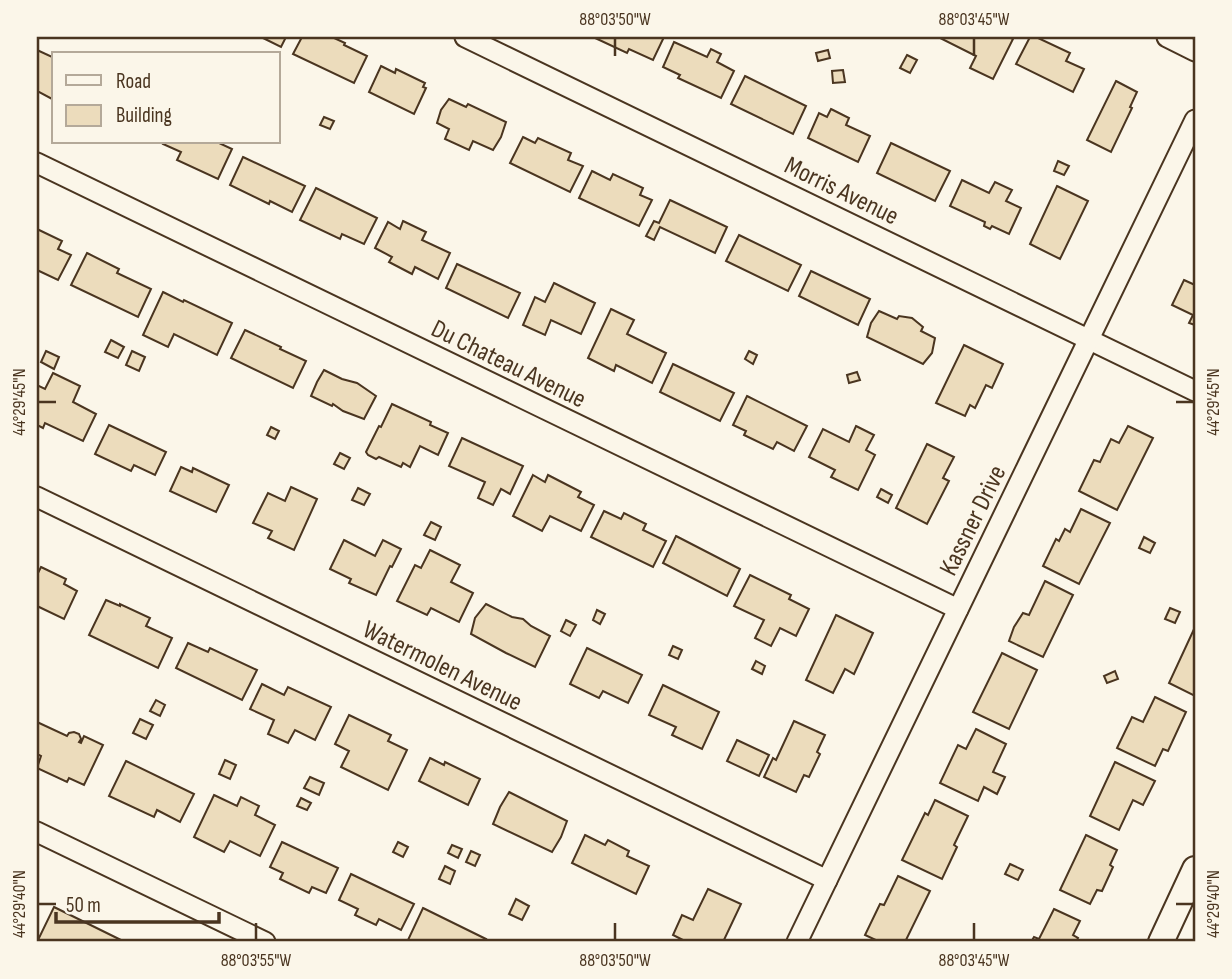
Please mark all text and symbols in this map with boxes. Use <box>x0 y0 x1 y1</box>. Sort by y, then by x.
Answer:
text: 88°03'50"W <box>579 9 651 30</box>
text: 88°03'45"W <box>939 9 1010 30</box>
legend <box>52 52 280 144</box>
text: Road <box>116 69 151 94</box>
text: Building <box>116 103 172 128</box>
street label: Morris Avenue <box>779 150 903 232</box>
street label: Du Chateau Avenue <box>426 314 591 415</box>
text: 44°29'45"N <box>9 368 30 436</box>
text: 44°29'45"N <box>1203 368 1224 436</box>
street label: Kassner Drive <box>933 461 1013 581</box>
street label: Watermolen Avenue <box>358 614 527 718</box>
text: 44°29'40"N <box>9 870 30 938</box>
text: 44°29'40"N <box>1203 870 1224 938</box>
scale bar <box>56 881 219 925</box>
text: 50 m <box>66 893 101 918</box>
text: 88°03'55"W <box>221 950 292 971</box>
text: 88°03'50"W <box>579 950 651 971</box>
text: 88°03'45"W <box>939 950 1010 971</box>

